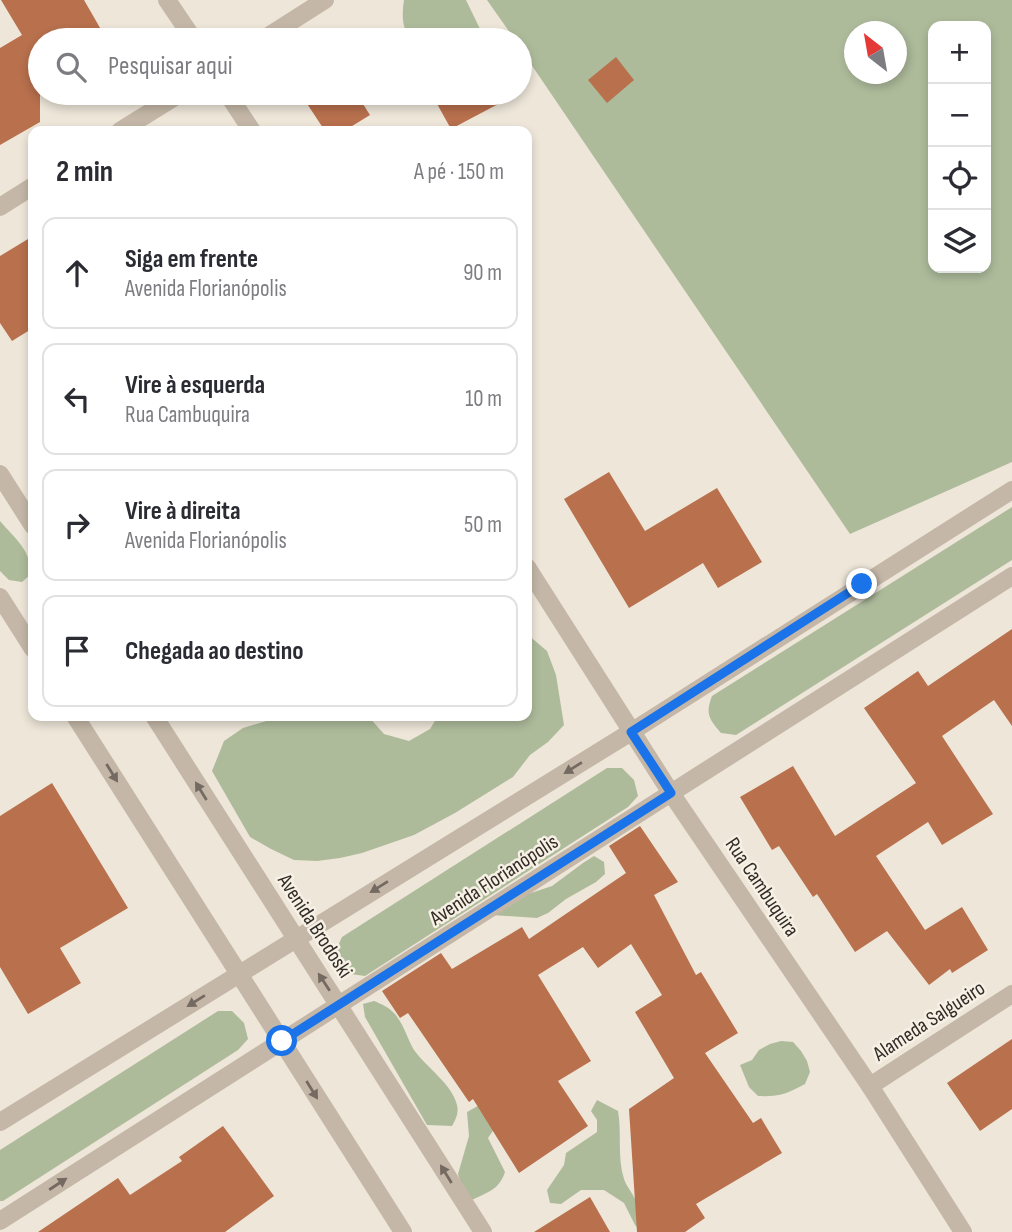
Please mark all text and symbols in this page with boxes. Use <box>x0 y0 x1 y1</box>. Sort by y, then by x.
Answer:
north arrow <box>844 21 907 84</box>
map controls <box>928 21 991 273</box>
button: + <box>928 21 991 84</box>
search box <box>28 28 532 105</box>
icon: search <box>52 48 90 86</box>
text: Pesquisar aqui <box>108 51 233 82</box>
button: − <box>928 84 991 147</box>
button: locate <box>928 147 991 210</box>
text: 2 min <box>56 154 113 190</box>
text: A pé · 150 m <box>414 158 504 186</box>
button: layers <box>928 210 991 273</box>
text: Siga em frente <box>125 244 258 275</box>
icon: ahead <box>58 254 96 292</box>
text: 90 m <box>463 259 502 287</box>
text: Avenida Florianópolis <box>125 275 287 303</box>
text: Vire à esquerda <box>125 370 265 401</box>
icon: left <box>58 380 96 418</box>
text: 10 m <box>465 385 502 413</box>
text: Rua Cambuquira <box>125 401 250 429</box>
text: Vire à direita <box>125 496 241 527</box>
icon: right <box>58 506 96 544</box>
text: 50 m <box>464 511 502 539</box>
text: Avenida Florianópolis <box>125 527 287 555</box>
route end <box>846 568 877 599</box>
icon: arrive <box>58 632 96 670</box>
text: Chegada ao destino <box>125 636 304 667</box>
one-way arrow <box>563 761 582 774</box>
one-way arrow <box>105 764 118 783</box>
one-way arrow <box>195 781 208 800</box>
street label: Avenida Florianópolis <box>424 829 563 931</box>
street label: Rua Cambuquira <box>720 833 804 941</box>
street label: Avenida Brodoski <box>272 868 358 983</box>
one-way arrow <box>370 881 389 893</box>
one-way arrow <box>318 973 331 992</box>
street label: Alameda Salgueiro <box>868 976 990 1067</box>
one-way arrow <box>186 994 205 1007</box>
route start <box>266 1025 297 1056</box>
one-way arrow <box>306 1080 319 1099</box>
one-way arrow <box>440 1165 453 1184</box>
one-way arrow <box>48 1178 67 1191</box>

